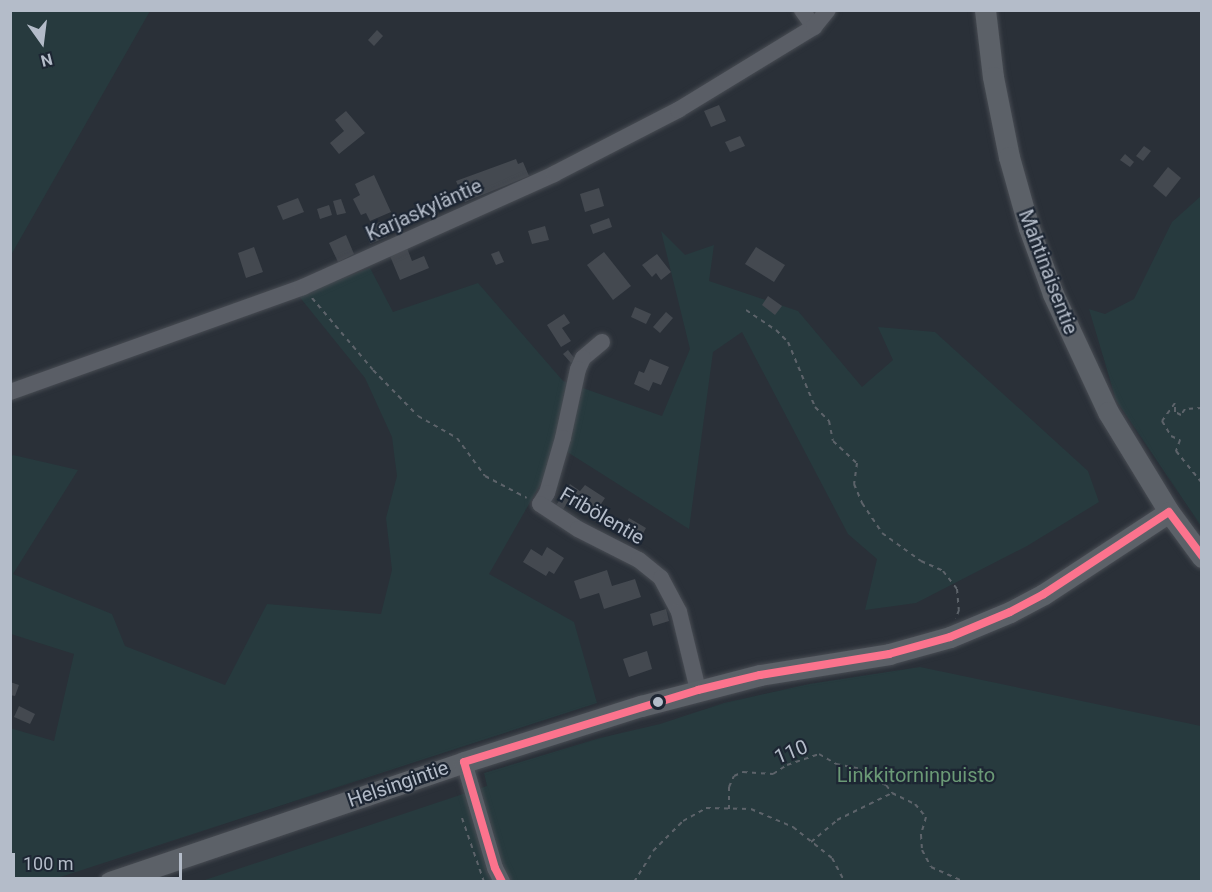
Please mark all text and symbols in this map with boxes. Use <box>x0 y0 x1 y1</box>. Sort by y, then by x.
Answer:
north arrow <box>12 12 72 72</box>
text: N <box>39 49 54 71</box>
street label: Karjaskyläntie <box>362 174 486 246</box>
street label: Mahtinaisentie <box>1013 206 1083 338</box>
street label: Fribölentie <box>555 482 649 550</box>
unlabelled marker <box>652 696 664 708</box>
street label: 110 <box>771 735 811 769</box>
street label: Helsingintie <box>344 756 452 812</box>
park label: Linkkitorninpuisto <box>837 763 995 787</box>
scale bar <box>15 841 184 879</box>
text: 100 m <box>23 853 74 874</box>

